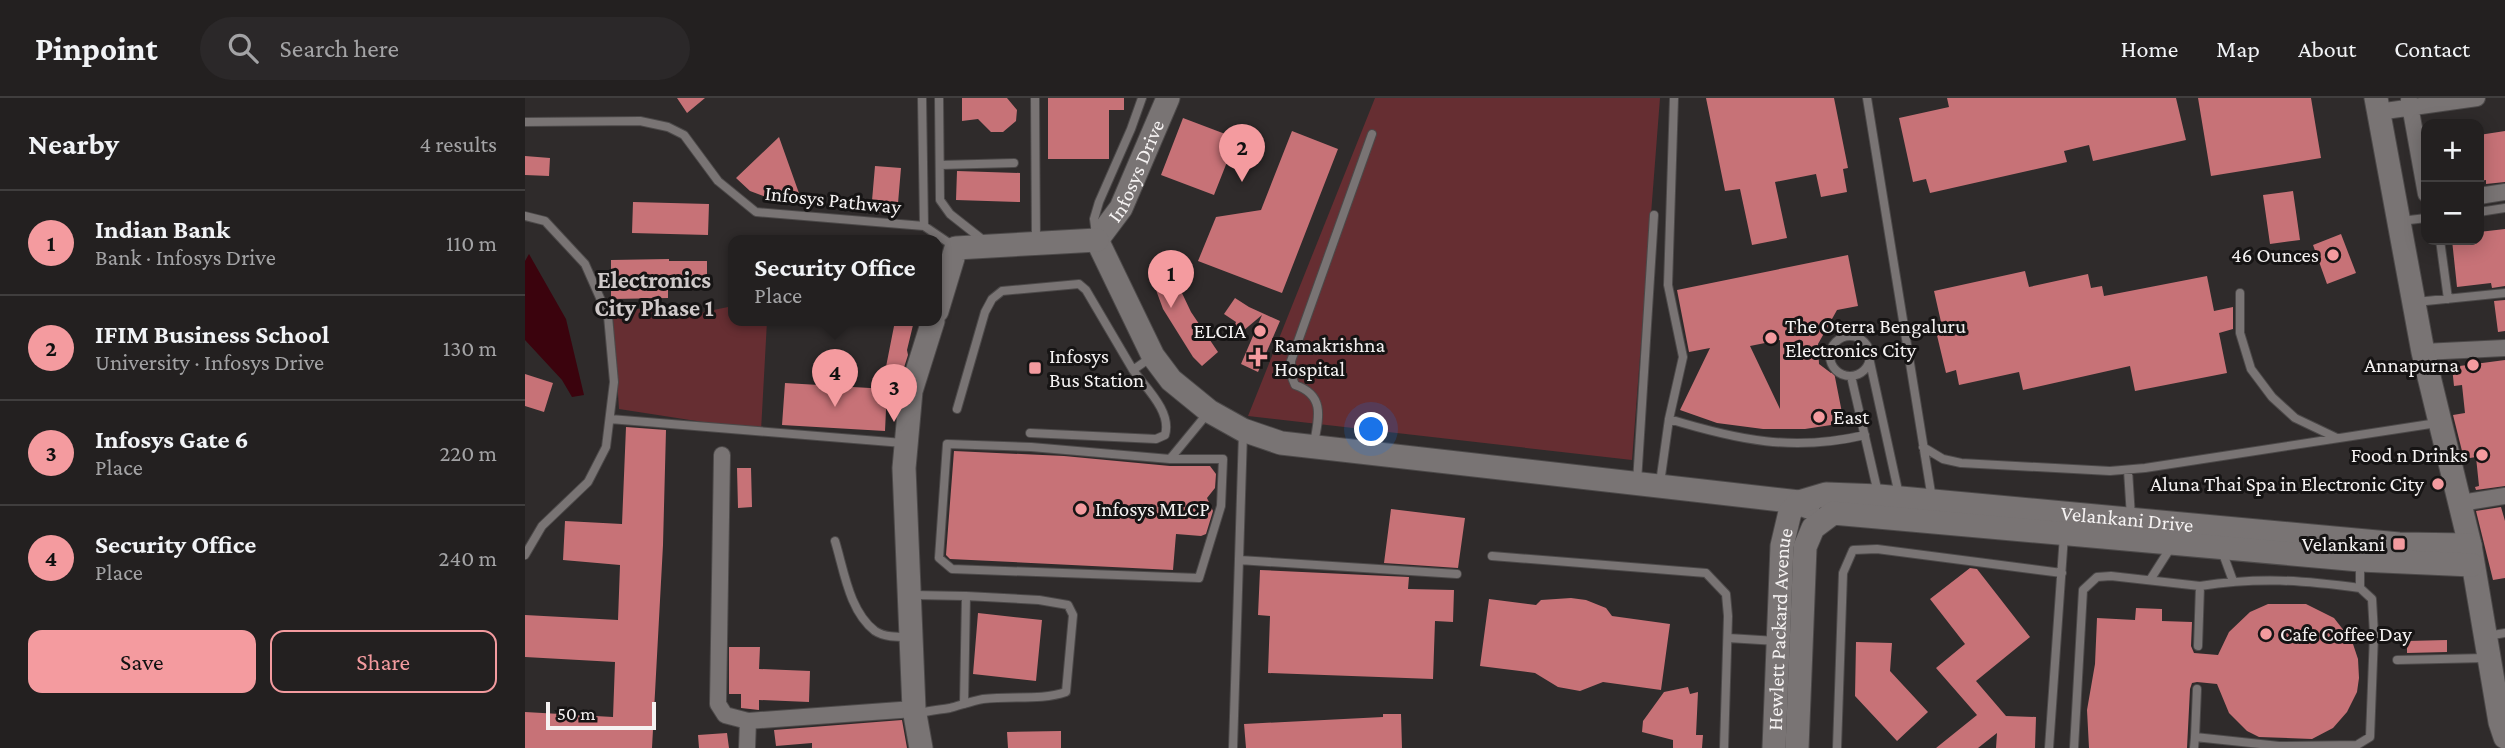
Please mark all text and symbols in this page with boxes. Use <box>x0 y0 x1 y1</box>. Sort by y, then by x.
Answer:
search box <box>200 17 690 80</box>
icon: search <box>224 29 262 67</box>
text: Pinpoint <box>35 30 158 67</box>
text: Search here <box>280 34 399 63</box>
text: Home <box>2121 35 2178 62</box>
text: Map <box>2216 35 2260 62</box>
text: About <box>2298 35 2356 62</box>
text: Contact <box>2394 35 2470 62</box>
street label: Infosys Drive <box>1102 116 1169 227</box>
map controls <box>2421 119 2484 245</box>
button: + <box>2421 119 2484 182</box>
pin: 2 <box>1219 124 1265 182</box>
text: Nearby <box>28 127 119 160</box>
text: 4 results <box>419 131 497 157</box>
street label: Infosys Pathway <box>764 181 903 219</box>
button: − <box>2421 182 2484 245</box>
text: Indian Bank <box>95 215 230 244</box>
text: 1 <box>47 230 55 256</box>
text: 110 m <box>446 230 497 256</box>
popup <box>728 235 942 326</box>
place label: 46 Ounces <box>2231 243 2319 267</box>
text: Bank · Infosys Drive <box>95 244 276 270</box>
marker: 46 Ounces <box>2325 247 2341 263</box>
pin: 1 <box>1148 250 1194 308</box>
text: Security Office <box>754 253 916 282</box>
district label: Electronics City Phase 1 <box>594 266 714 321</box>
text: Place <box>754 282 802 308</box>
place label: The Oterra Bengaluru Electronics City <box>1785 314 1966 362</box>
place label: ELCIA <box>1194 319 1246 343</box>
text: IFIM Business School <box>95 320 329 349</box>
marker: ELCIA <box>1252 323 1268 339</box>
marker: The Oterra Bengaluru Electronics City <box>1763 330 1779 346</box>
place label: Ramakrishna Hospital <box>1274 333 1386 381</box>
text: 2 <box>45 335 57 361</box>
text: 130 m <box>443 335 497 361</box>
place label: Infosys Bus Station <box>1049 344 1144 392</box>
marker: Ramakrishna Hospital <box>1248 347 1268 367</box>
text: University · Infosys Drive <box>95 349 324 375</box>
pin: 4 <box>812 349 858 407</box>
place label: Annapurna <box>2364 353 2459 377</box>
marker: Annapurna <box>2465 357 2481 373</box>
marker: Infosys Bus Station <box>1027 360 1043 376</box>
pin: 3 <box>871 364 917 422</box>
place label: East <box>1833 405 1870 429</box>
marker: East <box>1811 409 1827 425</box>
your location <box>1354 412 1388 446</box>
text: Infosys Gate 6 <box>95 425 249 454</box>
text: 3 <box>45 440 57 466</box>
text: 220 m <box>439 440 497 466</box>
place label: Food n Drinks <box>2351 443 2468 467</box>
marker: Food n Drinks <box>2474 447 2490 463</box>
text: Place <box>95 454 143 480</box>
place label: Aluna Thai Spa in Electronic City <box>2150 472 2424 496</box>
marker: Aluna Thai Spa in Electronic City <box>2430 476 2446 492</box>
place label: Infosys MLCP <box>1095 497 1210 521</box>
marker: Infosys MLCP <box>1073 501 1089 517</box>
street label: Velankani Drive <box>2060 501 2195 537</box>
street label: Hewlett Packard Avenue <box>1763 525 1798 731</box>
text: Security Office <box>95 530 256 559</box>
place label: Velankani <box>2302 532 2386 556</box>
marker: Velankani <box>2391 536 2407 552</box>
text: 4 <box>45 545 57 571</box>
text: 240 m <box>438 545 497 571</box>
text: Place <box>95 559 143 585</box>
place label: Cafe Coffee Day <box>2280 622 2412 646</box>
marker: Cafe Coffee Day <box>2258 626 2274 642</box>
button: Save <box>28 630 256 693</box>
button: Share <box>270 630 497 693</box>
scale bar <box>546 699 656 731</box>
text: 50 m <box>557 703 596 724</box>

